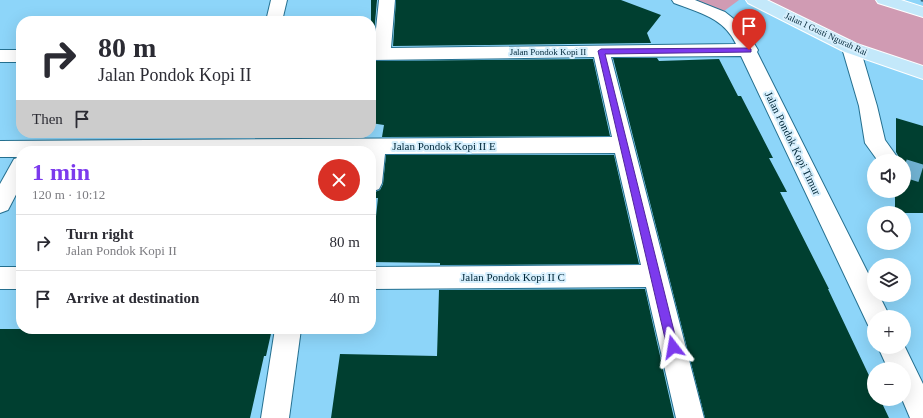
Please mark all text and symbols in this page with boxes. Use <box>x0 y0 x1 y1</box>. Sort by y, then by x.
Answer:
pin <box>732 9 766 50</box>
street label: Jalan I Gusti Ngurah Rai <box>783 11 869 58</box>
icon: arrive <box>738 15 760 37</box>
icon: right <box>32 32 84 84</box>
text: 80 m <box>98 32 156 63</box>
street label: Jalan Pondok Kopi II <box>510 47 586 57</box>
text: Jalan Pondok Kopi II <box>98 65 251 85</box>
street label: Jalan Pondok Kopi Timur <box>763 89 823 197</box>
icon: arrive <box>71 108 93 130</box>
text: Then <box>32 111 63 127</box>
street label: Jalan Pondok Kopi II E <box>392 140 496 152</box>
map controls <box>867 154 911 406</box>
button: sound <box>867 154 911 198</box>
text: 1 min <box>32 159 90 185</box>
button: close <box>318 159 360 201</box>
text: 120 m · 10:12 <box>32 187 105 202</box>
button: search <box>867 206 911 250</box>
text: Turn right <box>66 226 133 242</box>
icon: right <box>32 232 54 254</box>
text: 80 m <box>330 234 360 250</box>
text: Jalan Pondok Kopi II <box>66 243 177 258</box>
button: layers <box>867 258 911 302</box>
street label: Jalan Pondok Kopi II C <box>461 271 565 283</box>
icon: arrive <box>32 288 54 310</box>
text: Arrive at destination <box>66 290 199 306</box>
text: 40 m <box>330 290 360 306</box>
button: + <box>867 310 911 354</box>
position arrow <box>652 326 694 368</box>
button: − <box>867 362 911 406</box>

